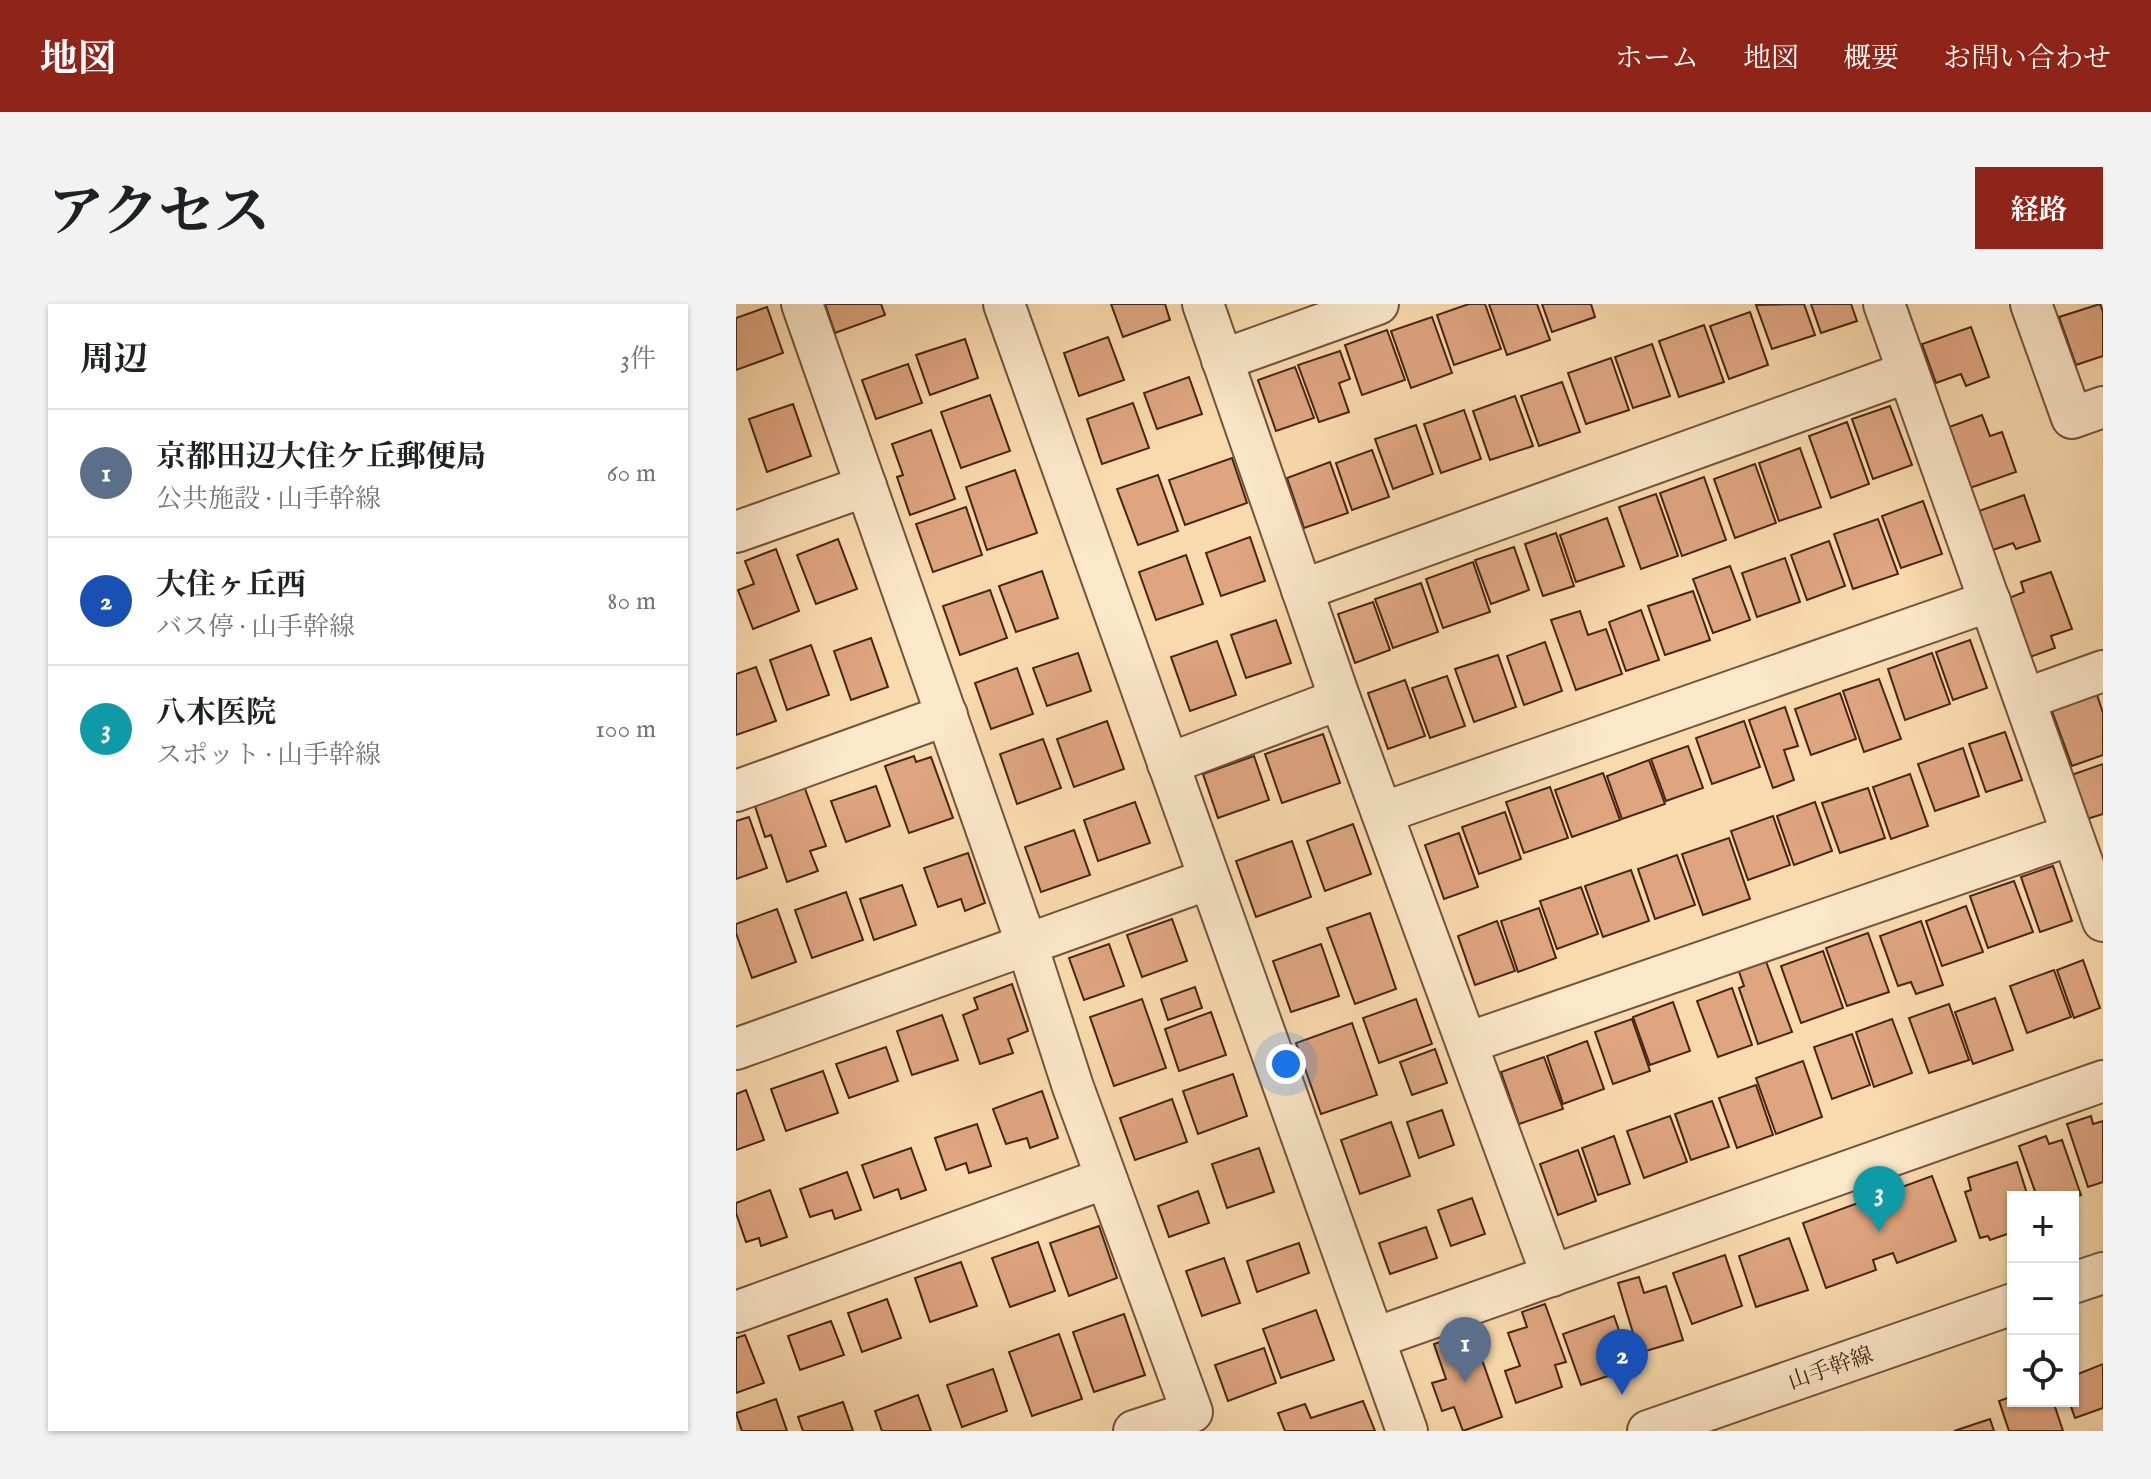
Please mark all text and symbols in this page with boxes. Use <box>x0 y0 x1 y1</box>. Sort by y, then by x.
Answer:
text: 地図 <box>40 37 116 85</box>
text: ホーム <box>1615 42 1699 77</box>
text: 地図 <box>1743 42 1799 77</box>
text: 概要 <box>1843 42 1899 77</box>
text: お問い合わせ <box>1943 42 2111 77</box>
button: 経路 <box>1975 167 2103 249</box>
text: アクセス <box>48 179 270 250</box>
text: 周辺 <box>80 339 148 382</box>
text: 3件 <box>620 343 656 376</box>
text: 京都田辺大住ケ丘郵便局 <box>156 439 486 477</box>
text: 1 <box>101 457 111 490</box>
text: 60 m <box>607 457 656 490</box>
text: 公共施設 · 山手幹線 <box>156 483 381 516</box>
text: 大住ヶ丘西 <box>156 567 306 605</box>
text: 2 <box>100 585 112 618</box>
text: 80 m <box>607 585 656 618</box>
text: バス停 · 山手幹線 <box>156 611 355 644</box>
text: 八木医院 <box>156 695 276 733</box>
text: 3 <box>101 713 111 746</box>
text: 100 m <box>595 713 656 746</box>
text: スポット · 山手幹線 <box>156 739 381 772</box>
your location <box>1266 1044 1306 1084</box>
pin: 3 <box>1853 1166 1905 1232</box>
map controls <box>2007 1191 2079 1407</box>
button: + <box>2007 1191 2079 1263</box>
button: − <box>2007 1263 2079 1335</box>
pin: 1 <box>1439 1317 1491 1383</box>
pin: 2 <box>1596 1329 1648 1395</box>
button: locate <box>2007 1335 2079 1407</box>
street label: 山手幹線 <box>1784 1341 1877 1396</box>

